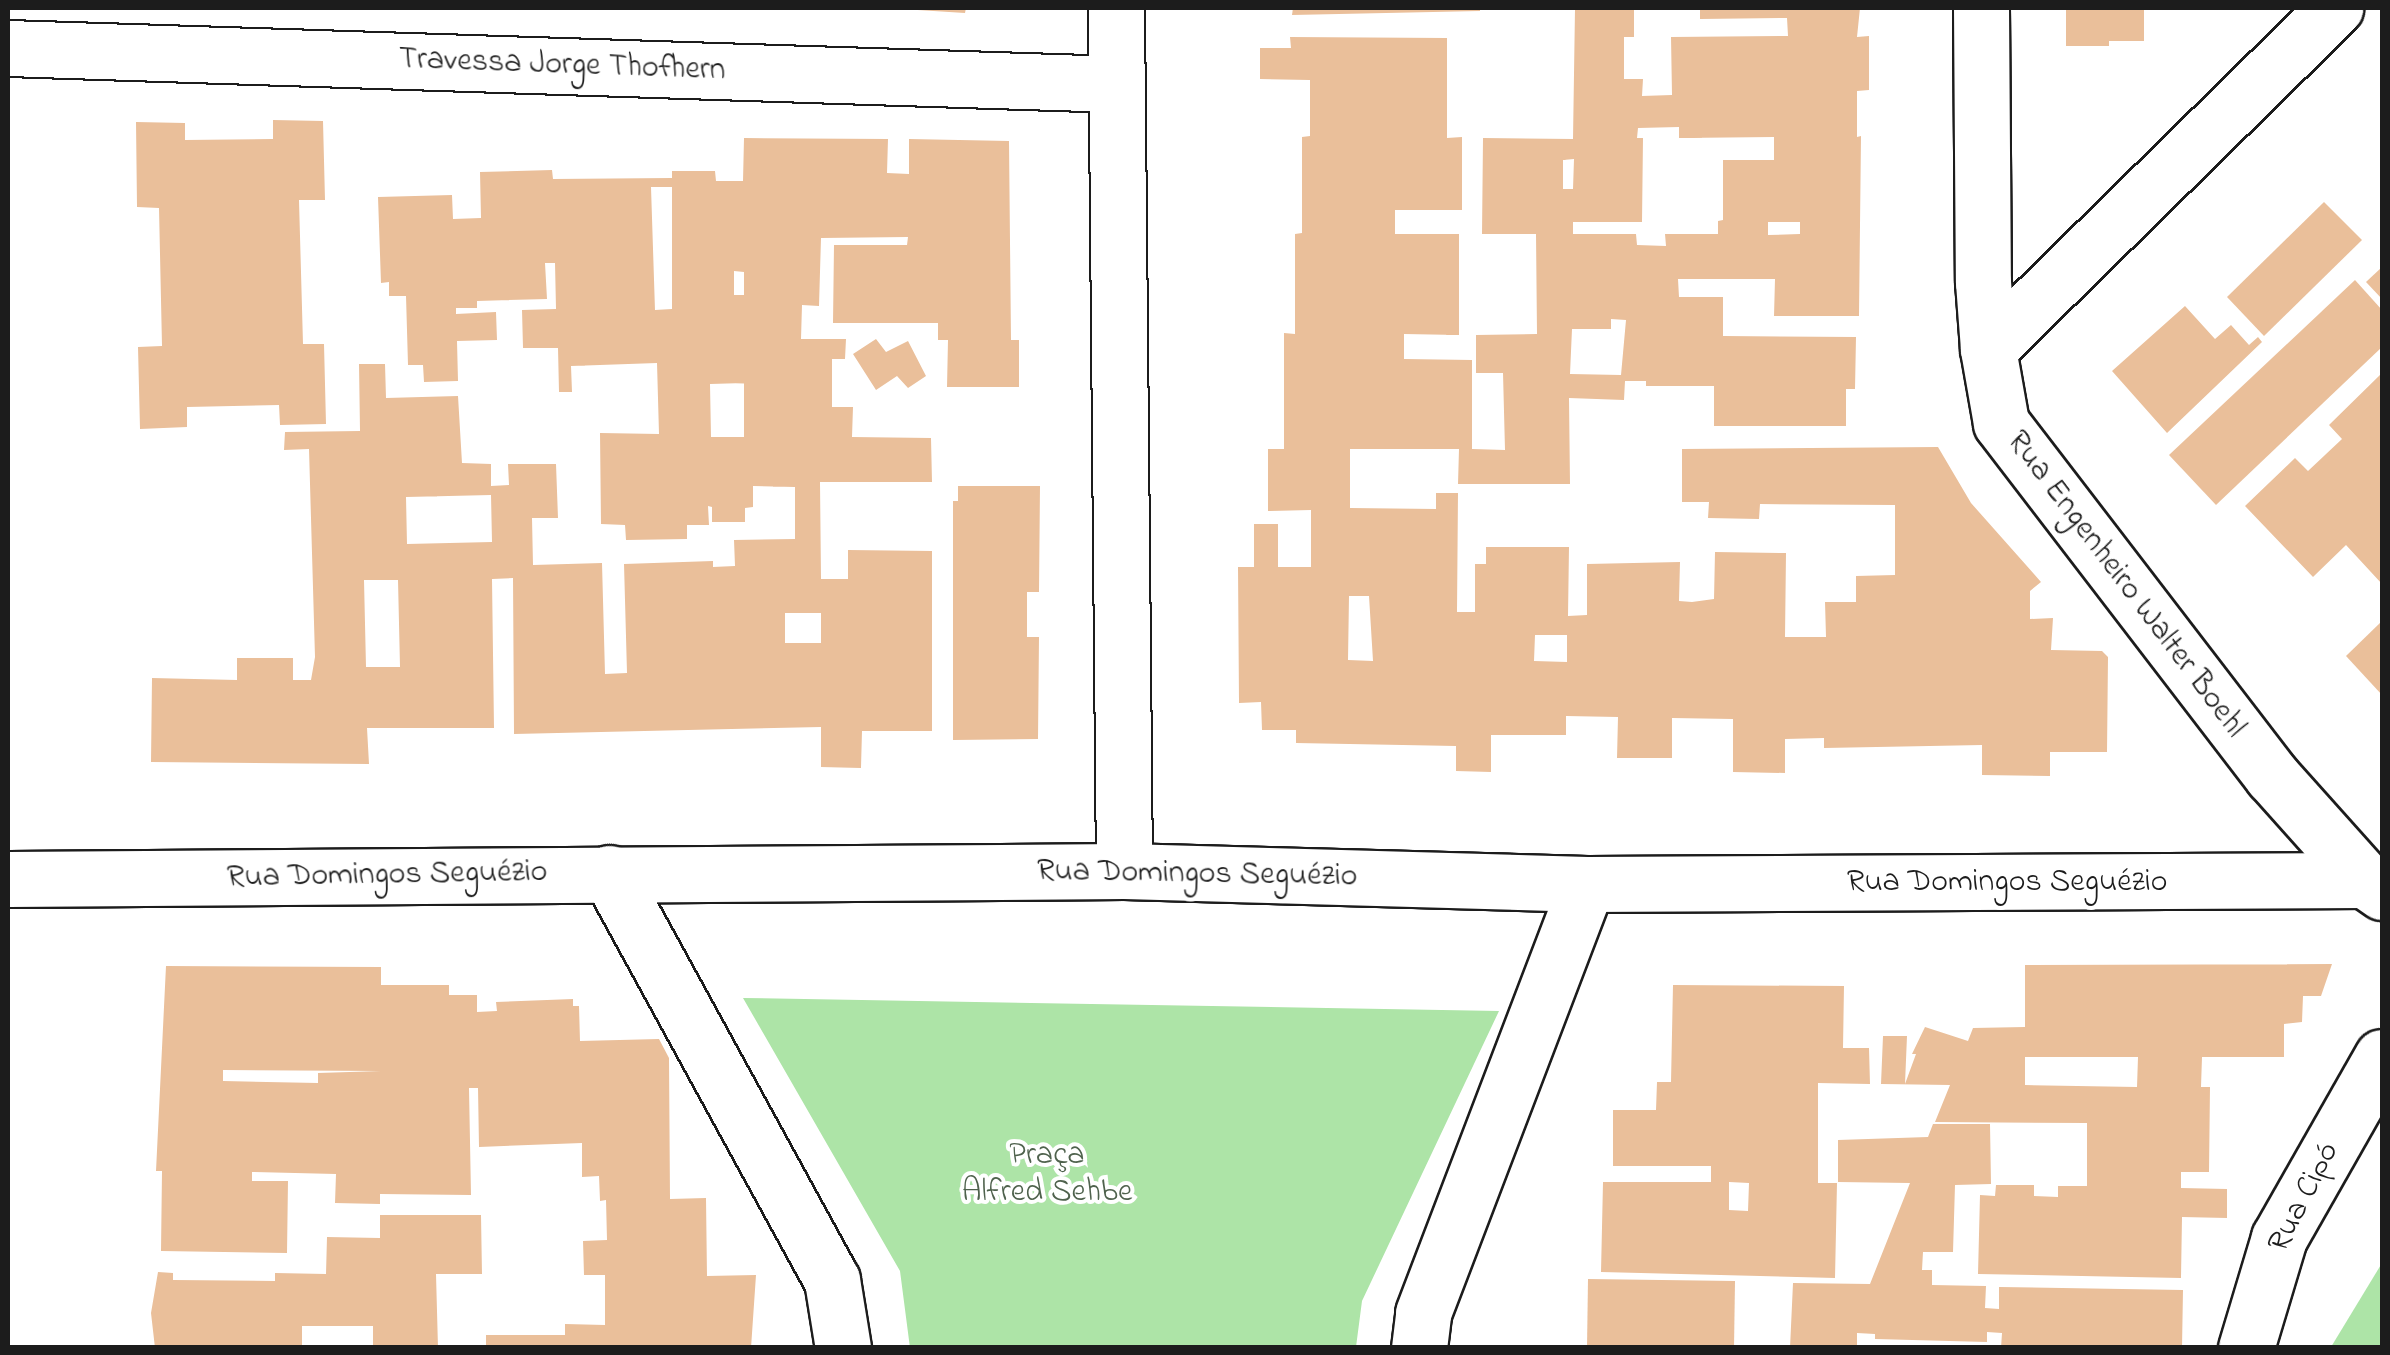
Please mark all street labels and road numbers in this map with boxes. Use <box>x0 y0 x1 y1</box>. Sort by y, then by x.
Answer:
street label: Travessa Jorge Thofhern <box>398 41 726 91</box>
street label: Rua Engenheiro Walter Boehl <box>1997 424 2253 746</box>
street label: Rua Domingos Seguézio <box>1036 853 1358 897</box>
street label: Rua Domingos Seguézio <box>226 854 548 898</box>
street label: Rua Domingos Seguézio <box>1847 864 2167 902</box>
street label: Rua Cipó <box>2261 1136 2349 1260</box>

